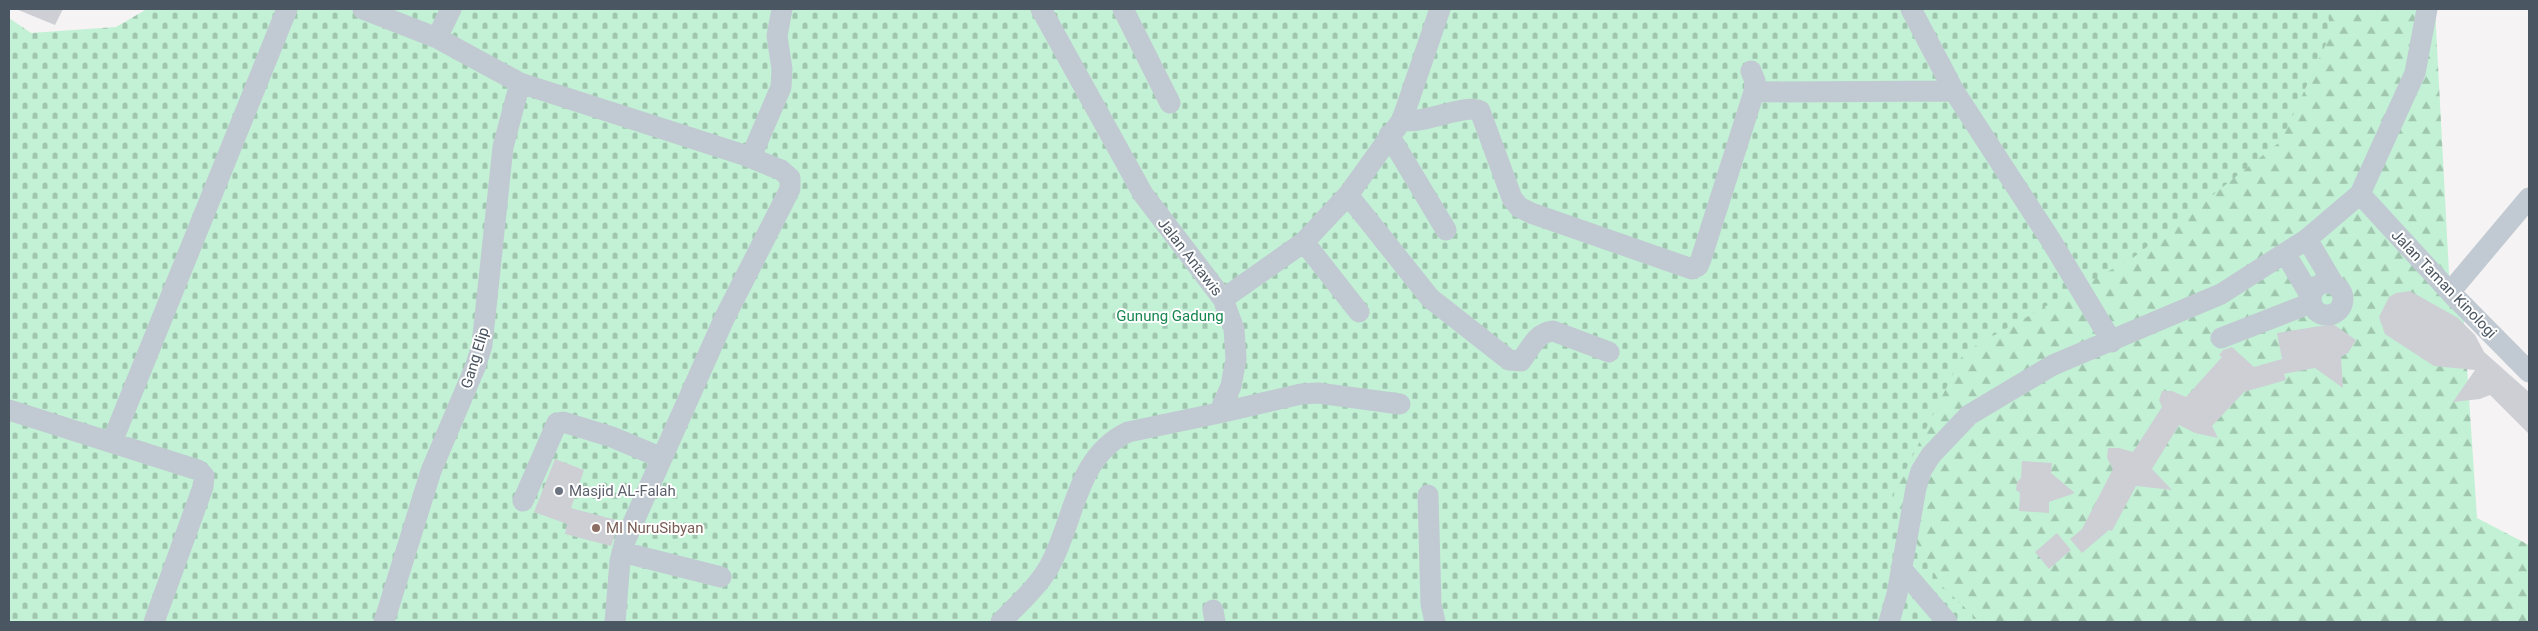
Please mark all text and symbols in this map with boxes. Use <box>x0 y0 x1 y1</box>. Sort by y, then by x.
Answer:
street label: Jalan Antawis <box>1154 214 1226 300</box>
street label: Jalan Taman Kinologi <box>2388 226 2500 342</box>
park label: Gunung Gadung <box>1116 307 1224 325</box>
street label: Gang Elip <box>457 325 493 391</box>
place label: Masjid AL-Falah <box>569 482 676 500</box>
marker: Masjid AL-Falah <box>553 485 565 497</box>
place label: MI NuruSibyan <box>606 519 704 537</box>
marker: MI NuruSibyan <box>590 522 602 534</box>

